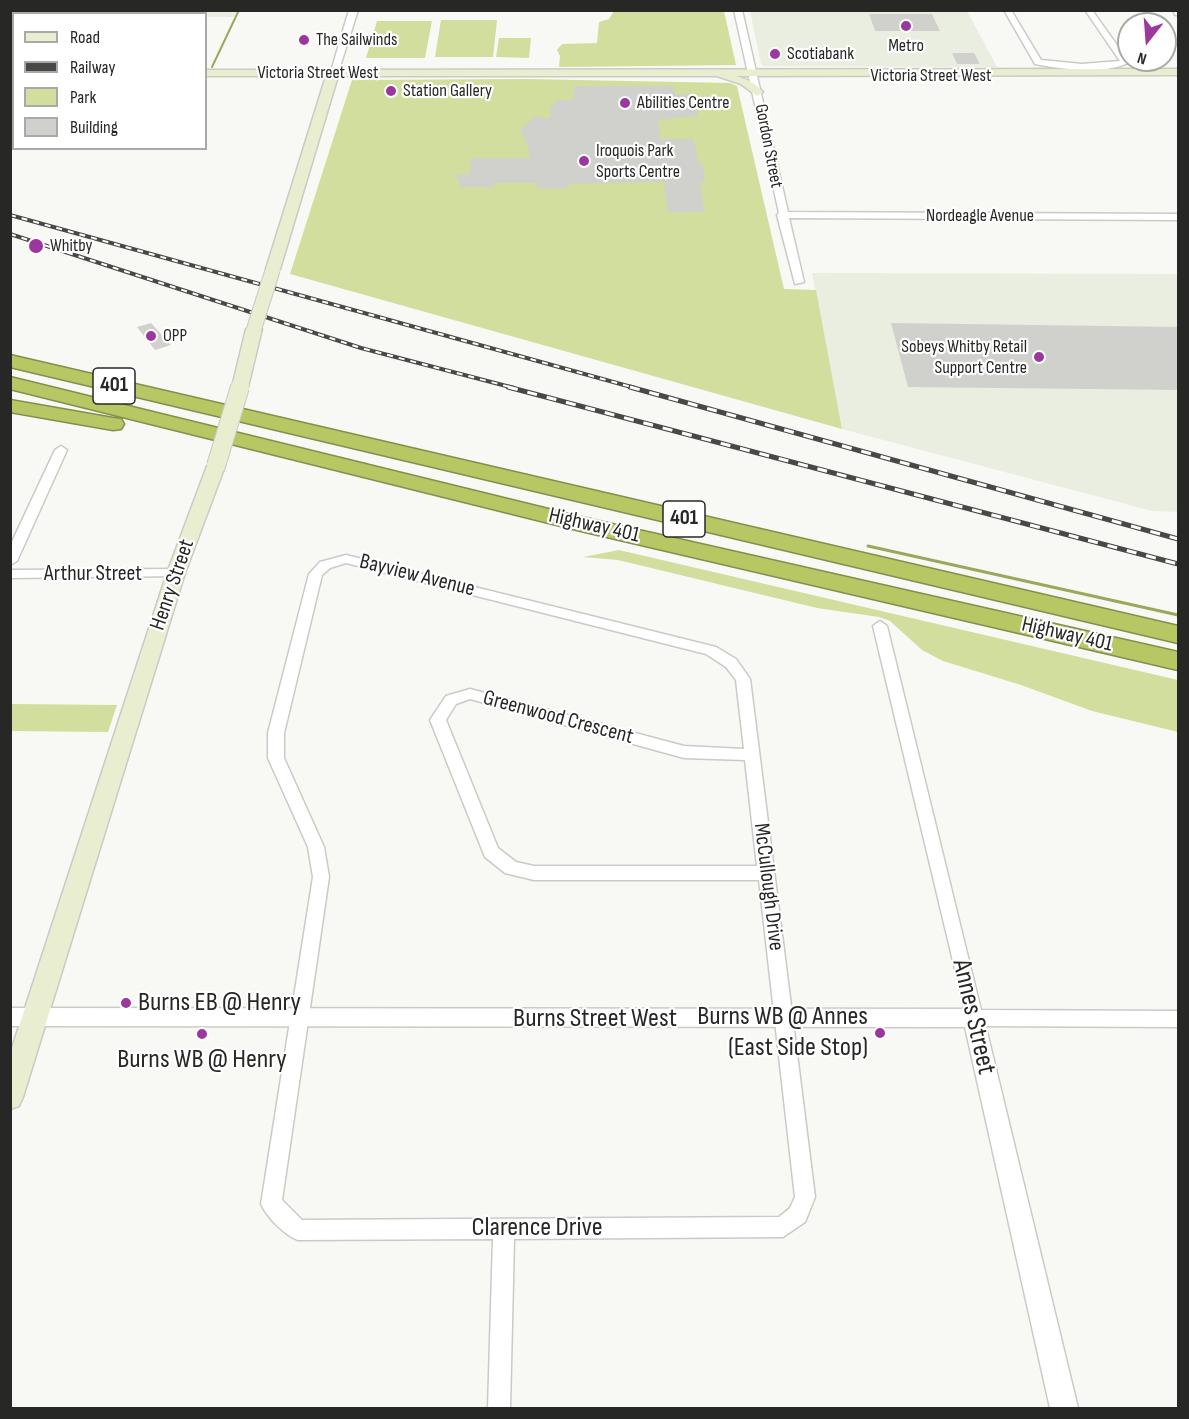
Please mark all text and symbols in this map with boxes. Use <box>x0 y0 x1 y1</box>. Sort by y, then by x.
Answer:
legend <box>12 12 207 150</box>
north arrow <box>1117 12 1177 72</box>
marker: Metro <box>899 19 913 33</box>
text: Road <box>70 27 100 48</box>
place label: The Sailwinds <box>316 29 397 51</box>
marker: The Sailwinds <box>297 33 311 47</box>
place label: Metro <box>888 35 924 57</box>
place label: Scotiabank <box>787 43 854 65</box>
marker: Scotiabank <box>768 47 782 61</box>
text: N <box>1135 47 1149 68</box>
text: Railway <box>70 57 115 78</box>
street label: Victoria Street West <box>257 62 379 84</box>
street label: Victoria Street West <box>870 65 992 87</box>
place label: Station Gallery <box>403 80 492 102</box>
marker: Station Gallery <box>384 84 398 98</box>
text: Park <box>70 87 96 108</box>
place label: Abilities Centre <box>637 92 729 114</box>
marker: Abilities Centre <box>618 96 632 110</box>
street label: Gordon Street <box>749 102 787 190</box>
text: Building <box>70 117 118 138</box>
place label: Iroquois Park Sports Centre <box>596 140 680 182</box>
marker: Iroquois Park Sports Centre <box>577 154 591 168</box>
street label: Nordeagle Avenue <box>926 205 1034 227</box>
place label: Whitby <box>50 235 93 257</box>
marker: Whitby <box>27 237 45 255</box>
place label: OPP <box>163 325 187 347</box>
marker: OPP <box>144 329 158 343</box>
place label: Sobeys Whitby Retail Support Centre <box>901 336 1027 378</box>
marker: Sobeys Whitby Retail Support Centre <box>1032 350 1046 364</box>
road number: 401 <box>93 368 135 404</box>
road number: 401 <box>663 501 705 537</box>
street label: Highway 401 <box>546 503 642 549</box>
street label: Henry Street <box>145 536 201 634</box>
street label: Bayview Avenue <box>357 549 477 603</box>
street label: Arthur Street <box>44 561 142 587</box>
street label: Highway 401 <box>1019 612 1115 658</box>
street label: Greenwood Crescent <box>480 685 636 751</box>
street label: McCullough Drive <box>747 822 789 952</box>
street label: Annes Street <box>944 956 1002 1078</box>
place label: Burns EB @ Henry <box>138 987 301 1019</box>
marker: Burns EB @ Henry <box>119 996 133 1010</box>
place label: Burns WB @ Annes (East Side Stop) <box>697 1001 868 1064</box>
street label: Burns Street West <box>513 1003 677 1035</box>
marker: Burns WB @ Annes (East Side Stop) <box>873 1026 887 1040</box>
marker: Burns WB @ Henry <box>195 1027 209 1041</box>
place label: Burns WB @ Henry <box>117 1044 287 1076</box>
street label: Clarence Drive <box>471 1212 603 1244</box>

